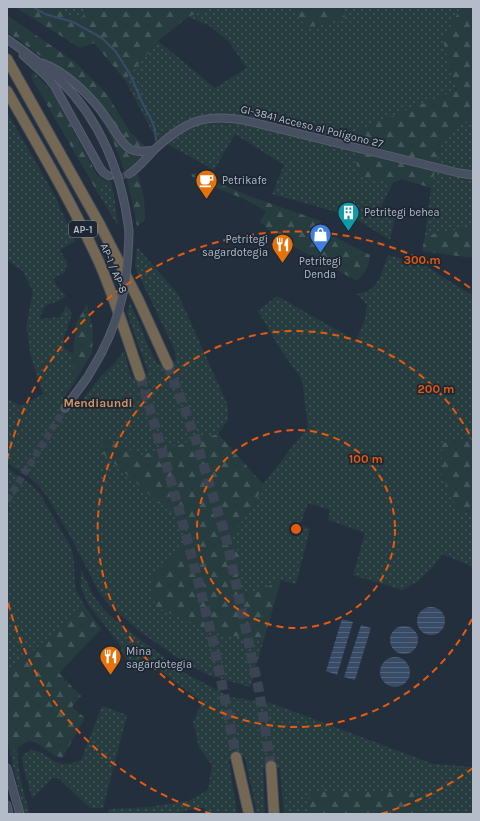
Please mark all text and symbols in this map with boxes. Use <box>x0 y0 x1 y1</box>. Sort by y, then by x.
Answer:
street label: GI-3841 Acceso al Polígono 27 <box>239 102 385 151</box>
cafe icon: Petrikafe <box>193 167 219 200</box>
place label: Petrikafe <box>222 174 267 187</box>
building icon: Petritegi behea <box>336 199 362 232</box>
place label: Petritegi behea <box>364 206 440 219</box>
road number: AP-1 <box>69 221 97 237</box>
shop icon: Petritegi Denda <box>307 222 333 255</box>
restaurant icon: Petritegi sagardotegia <box>270 232 296 265</box>
place label: Petritegi sagardotegia <box>202 233 268 259</box>
street label: AP-1 / AP-8 <box>97 241 130 295</box>
text: 300 m <box>403 253 441 267</box>
place label: Petritegi Denda <box>299 255 341 281</box>
text: 200 m <box>418 382 454 396</box>
district label: Mendiaundi <box>64 396 132 410</box>
text: 100 m <box>349 452 383 466</box>
centre of rings <box>289 522 303 536</box>
restaurant icon: Mina sagardotegia <box>97 644 123 677</box>
place label: Mina sagardotegia <box>126 645 192 671</box>

